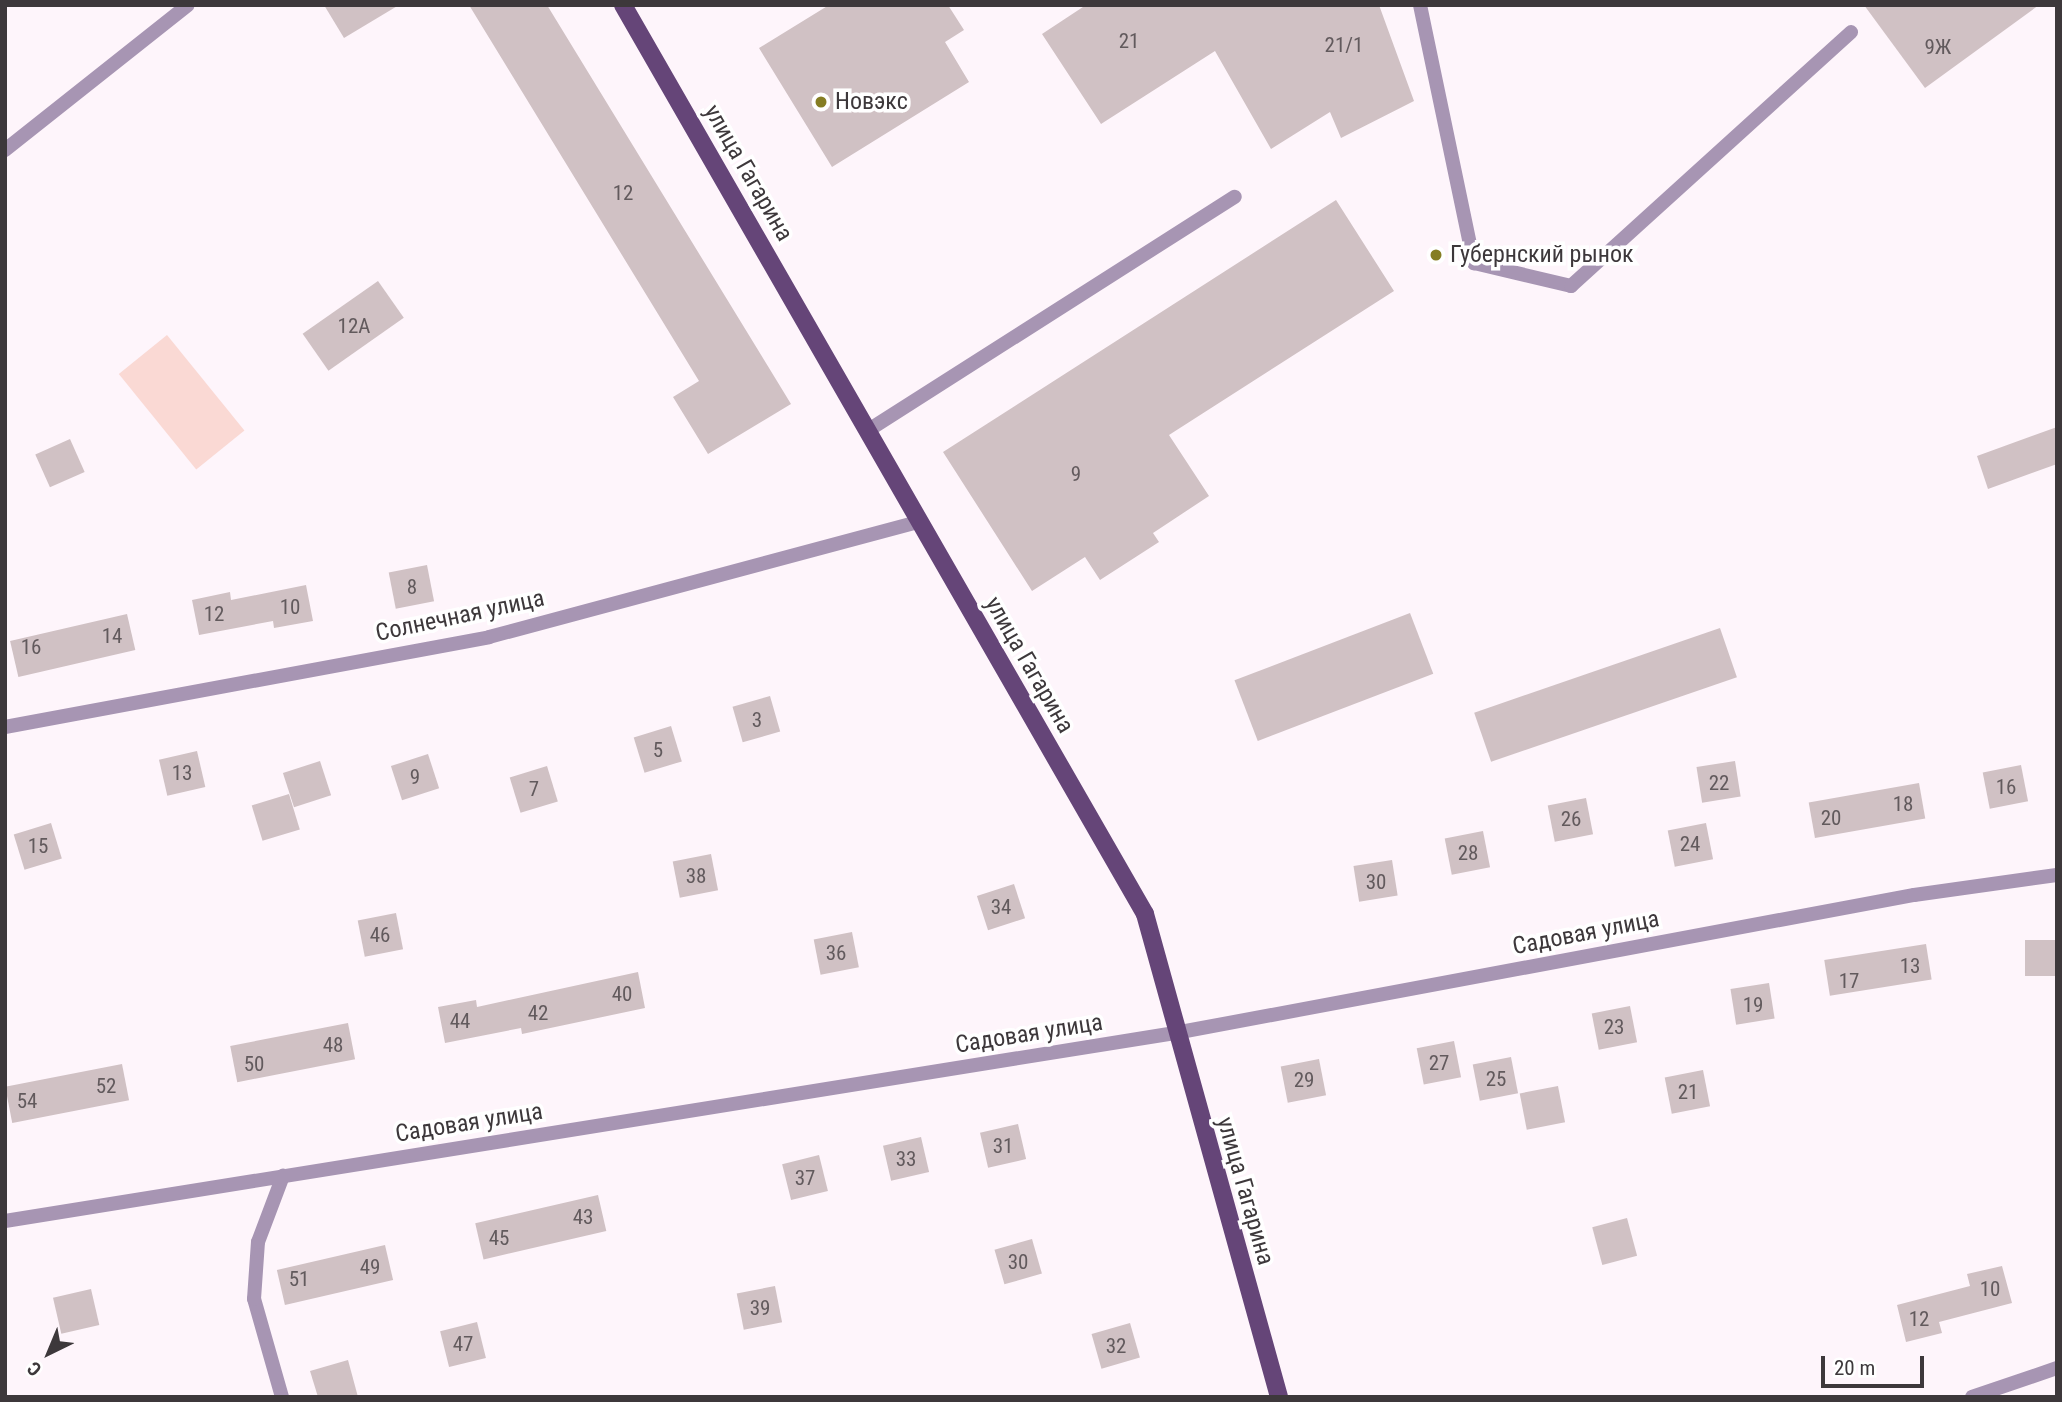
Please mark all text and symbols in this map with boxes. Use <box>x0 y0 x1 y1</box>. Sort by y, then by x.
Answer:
house number: 21 <box>1119 28 1139 54</box>
house number: 21/1 <box>1325 32 1363 58</box>
house number: 9Ж <box>1925 34 1951 60</box>
place label: Новэкс <box>835 88 908 116</box>
marker: Новэкс <box>813 94 829 110</box>
street label: улица Гагарина <box>697 100 799 246</box>
house number: 12 <box>613 180 633 206</box>
place label: Губернский рынок <box>1450 241 1634 269</box>
marker: Губернский рынок <box>1428 247 1444 263</box>
house number: 12А <box>338 313 370 339</box>
house number: 9 <box>1071 461 1081 487</box>
house number: 8 <box>407 574 417 600</box>
street label: Солнечная улица <box>373 584 547 648</box>
street label: улица Гагарина <box>978 592 1080 738</box>
house number: 10 <box>280 594 300 620</box>
house number: 12 <box>204 601 224 627</box>
house number: 14 <box>102 623 122 649</box>
house number: 16 <box>21 634 41 660</box>
house number: 3 <box>752 707 762 733</box>
house number: 5 <box>653 737 663 763</box>
house number: 13 <box>172 760 192 786</box>
house number: 9 <box>410 764 420 790</box>
house number: 22 <box>1709 770 1729 796</box>
house number: 16 <box>1996 774 2016 800</box>
house number: 7 <box>529 776 539 802</box>
house number: 18 <box>1893 791 1913 817</box>
house number: 20 <box>1821 805 1841 831</box>
house number: 26 <box>1561 806 1581 832</box>
house number: 24 <box>1680 831 1700 857</box>
house number: 15 <box>28 833 48 859</box>
house number: 28 <box>1458 840 1478 866</box>
house number: 38 <box>686 863 706 889</box>
house number: 30 <box>1366 869 1386 895</box>
house number: 34 <box>991 894 1011 920</box>
street label: Садовая улица <box>1510 905 1662 961</box>
house number: 46 <box>370 922 390 948</box>
house number: 36 <box>826 940 846 966</box>
house number: 13 <box>1900 953 1920 979</box>
house number: 17 <box>1839 968 1859 994</box>
house number: 40 <box>612 981 632 1007</box>
house number: 19 <box>1743 992 1763 1018</box>
house number: 42 <box>528 1000 548 1026</box>
house number: 44 <box>450 1008 470 1034</box>
street label: Садовая улица <box>953 1008 1105 1060</box>
house number: 23 <box>1604 1014 1624 1040</box>
house number: 48 <box>323 1032 343 1058</box>
house number: 27 <box>1429 1050 1449 1076</box>
house number: 50 <box>244 1051 264 1077</box>
house number: 25 <box>1486 1066 1506 1092</box>
house number: 29 <box>1294 1067 1314 1093</box>
house number: 52 <box>96 1073 116 1099</box>
house number: 21 <box>1678 1079 1698 1105</box>
house number: 54 <box>17 1088 37 1114</box>
street label: Садовая улица <box>393 1097 545 1149</box>
street label: улица Гагарина <box>1210 1114 1280 1268</box>
house number: 31 <box>993 1133 1013 1159</box>
house number: 33 <box>896 1146 916 1172</box>
house number: 37 <box>795 1165 815 1191</box>
house number: 43 <box>573 1204 593 1230</box>
house number: 45 <box>489 1225 509 1251</box>
house number: 30 <box>1008 1249 1028 1275</box>
house number: 49 <box>360 1254 380 1280</box>
house number: 51 <box>289 1266 309 1292</box>
house number: 10 <box>1980 1276 2000 1302</box>
house number: 39 <box>750 1295 770 1321</box>
house number: 12 <box>1909 1306 1929 1332</box>
north arrow <box>14 1318 84 1388</box>
house number: 47 <box>453 1331 473 1357</box>
house number: 32 <box>1106 1333 1126 1359</box>
scale bar <box>1824 1342 1927 1386</box>
text: 20 m <box>1834 1356 1875 1380</box>
text: С <box>23 1357 46 1381</box>

